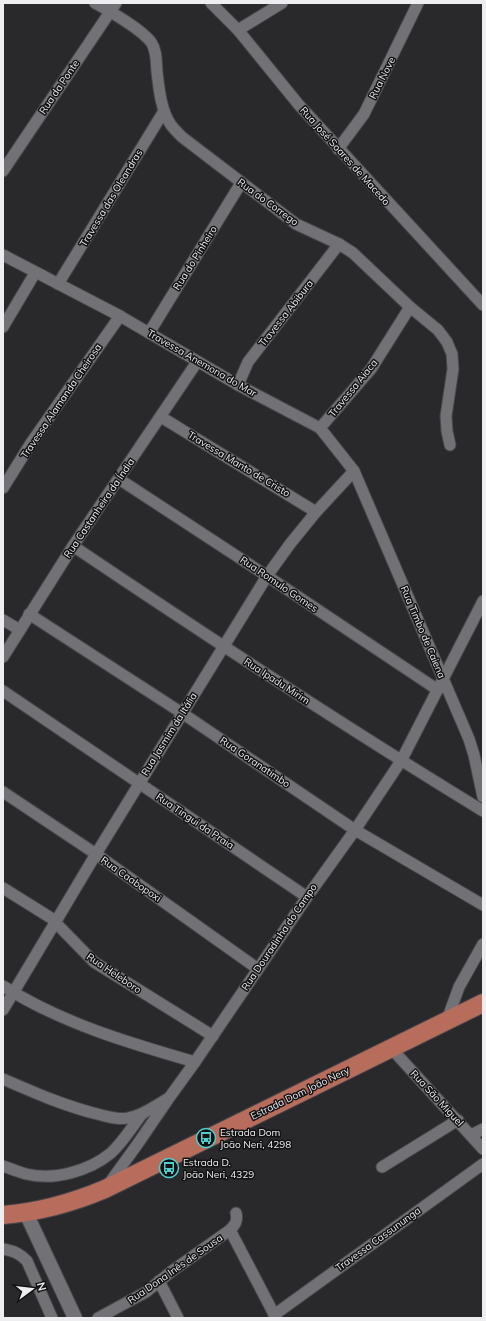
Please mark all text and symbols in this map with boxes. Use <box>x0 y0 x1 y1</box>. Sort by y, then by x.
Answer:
street label: Rua Nove <box>366 55 398 101</box>
street label: Rua da Ponte <box>36 57 82 117</box>
street label: Rua José Soares de Macedo <box>297 104 393 208</box>
street label: Travessa das Oleandras <box>77 147 145 249</box>
street label: Rua do Corrego <box>235 176 301 229</box>
street label: Rua do Pinheiro <box>170 223 220 293</box>
street label: Travessa Abibura <box>256 277 316 349</box>
street label: Travessa Anemona do Mar <box>145 326 259 400</box>
street label: Travessa Alamanda Cheirosa <box>18 341 104 461</box>
street label: Travessa Aiaca <box>326 356 380 420</box>
street label: Travessa Manto de Cristo <box>185 428 293 500</box>
street label: Rua Castanheira da Índia <box>61 456 137 560</box>
street label: Rua Romulo Gomes <box>238 553 320 615</box>
street label: Rua Timbo de Caiena <box>398 584 448 680</box>
street label: Rua Ipadu Mirim <box>242 655 313 707</box>
street label: Rua Jasmim da Itália <box>138 690 200 778</box>
street label: Rua Goranatimbo <box>217 734 293 791</box>
street label: Rua Tingui da Praia <box>153 790 237 852</box>
street label: Rua Caabopoxi <box>98 853 164 905</box>
street label: Rua Douradinha do Campo <box>238 881 320 993</box>
street label: Rua Heleboro <box>84 950 144 996</box>
street label: Estrada Dom João Nery <box>248 1063 352 1123</box>
street label: Rua São Miguel <box>408 1067 466 1129</box>
place label: Estrada Dom João Neri, 4298 <box>220 1126 291 1151</box>
bus stop icon: Estrada Dom João Neri, 4298 <box>195 1127 217 1149</box>
place label: Estrada D. João Neri, 4329 <box>183 1156 254 1181</box>
bus stop icon: Estrada D. João Neri, 4329 <box>158 1157 180 1179</box>
street label: Travessa Cassununga <box>333 1204 423 1274</box>
street label: Rua Dona Inês de Sousa <box>125 1231 225 1307</box>
north arrow <box>12 1269 52 1309</box>
text: N <box>34 1281 49 1292</box>

